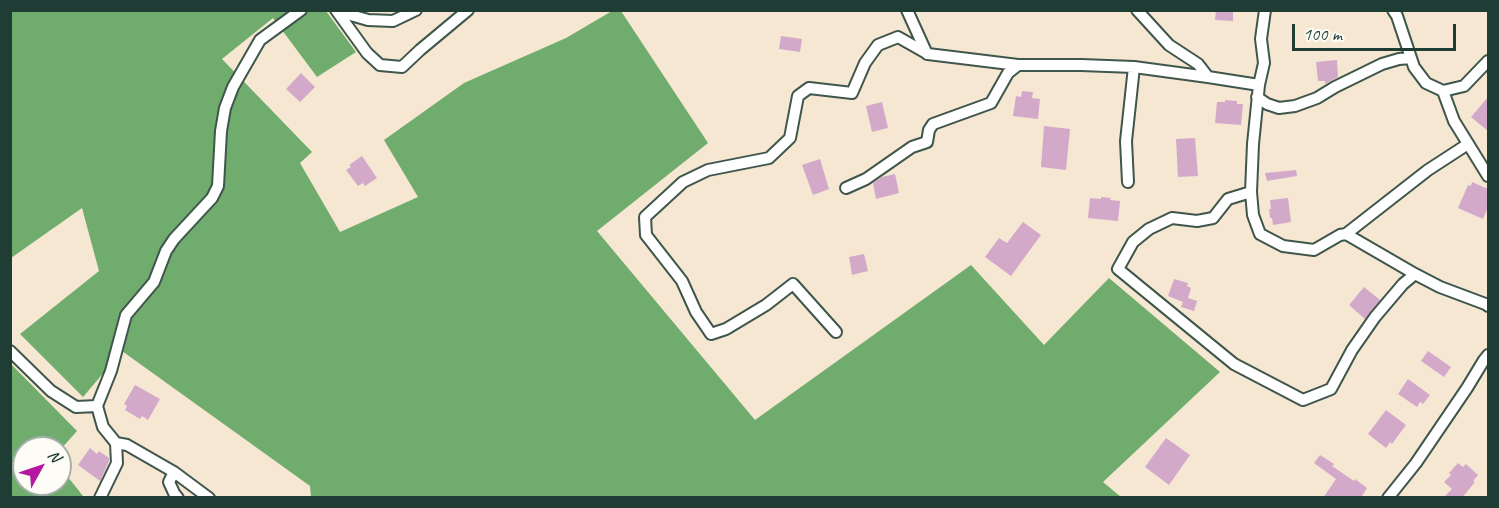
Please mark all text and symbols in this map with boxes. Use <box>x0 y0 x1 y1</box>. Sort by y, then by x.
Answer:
scale bar <box>1295 12 1458 50</box>
text: 100 m <box>1303 23 1342 45</box>
north arrow <box>12 436 72 496</box>
text: N <box>43 445 65 466</box>

